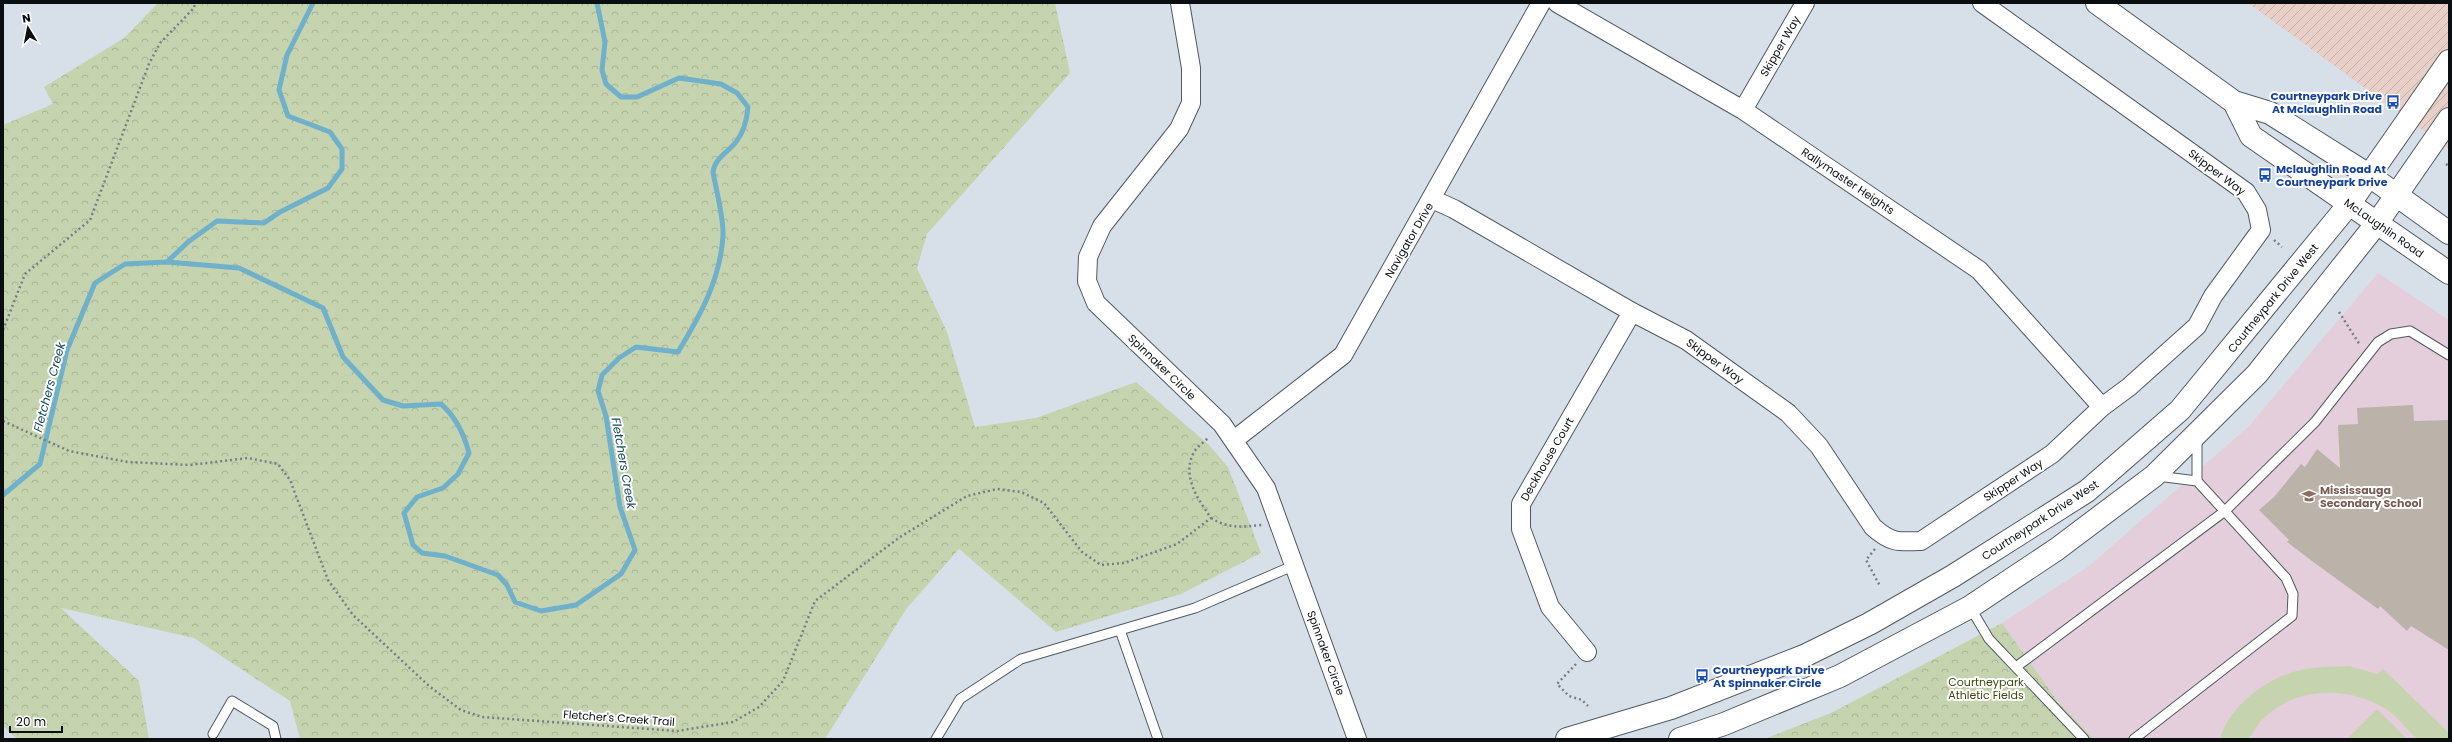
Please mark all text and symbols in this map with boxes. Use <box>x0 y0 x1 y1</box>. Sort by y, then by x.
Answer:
north arrow <box>8 8 48 48</box>
text: N <box>21 10 32 27</box>
street label: Skipper Way <box>1756 12 1804 79</box>
place label: Courtneypark Drive At Mclaughlin Road <box>2270 88 2382 117</box>
bus stop icon: Courtneypark Drive At Mclaughlin Road <box>2385 94 2401 110</box>
street label: Rallymaster Heights <box>1798 144 1898 218</box>
street label: Skipper Way <box>2185 145 2250 199</box>
place label: Mclaughlin Road At Courtneypark Drive <box>2276 161 2388 190</box>
bus stop icon: Mclaughlin Road At Courtneypark Drive <box>2257 167 2273 183</box>
street label: McLaughlin Road <box>2341 195 2427 261</box>
street label: Navigator Drive <box>1381 199 1437 281</box>
street label: Courtneypark Drive West <box>2224 240 2322 356</box>
street label: Spinnaker Circle <box>1124 330 1200 404</box>
street label: Skipper Way <box>1683 335 1748 388</box>
water label: Fletchers Creek <box>29 339 69 434</box>
street label: Deckhouse Court <box>1517 414 1577 504</box>
water label: Fletchers Creek <box>608 416 641 511</box>
street label: Skipper Way <box>1980 454 2047 505</box>
street label: Courtneypark Drive West <box>1979 476 2101 564</box>
place label: Mississauga Secondary School <box>2320 482 2422 511</box>
school or university icon: Mississauga Secondary School <box>2301 488 2317 504</box>
street label: Spinnaker Circle <box>1303 608 1349 698</box>
place label: Courtneypark Drive At Spinnaker Circle <box>1713 662 1825 691</box>
bus stop icon: Courtneypark Drive At Spinnaker Circle <box>1694 668 1710 684</box>
park label: Courtneypark Athletic Fields <box>1948 674 2024 703</box>
street label: Fletcher's Creek Trail <box>563 706 675 730</box>
scale bar <box>10 708 62 734</box>
text: 20 m <box>16 713 46 730</box>

